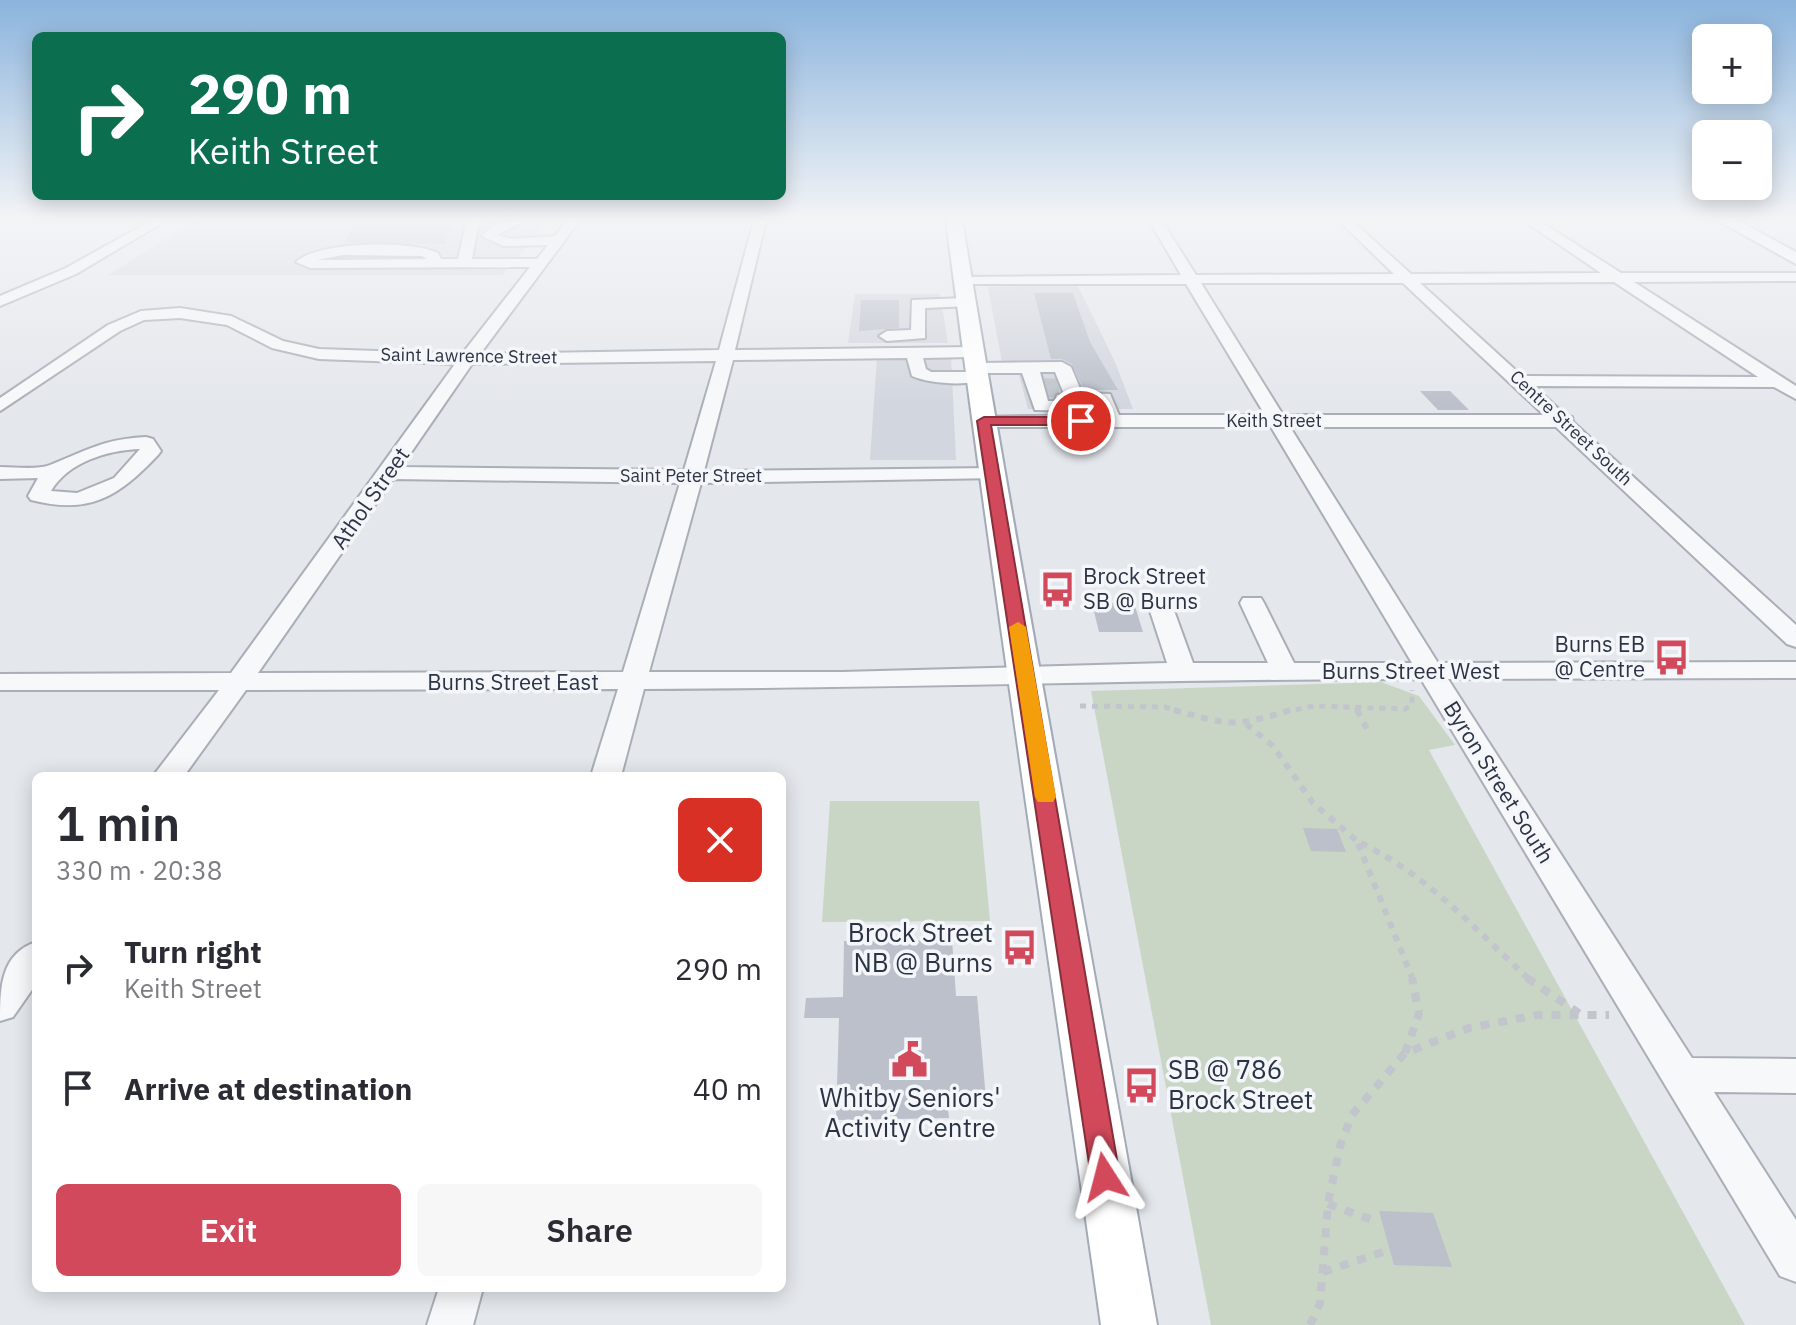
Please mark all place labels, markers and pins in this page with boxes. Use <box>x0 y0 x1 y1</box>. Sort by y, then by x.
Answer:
pin <box>1047 387 1115 455</box>
place label: Brock Street SB @ Burns <box>1083 561 1206 615</box>
bus stop icon: Brock Street SB @ Burns <box>1038 570 1076 608</box>
place label: Burns EB @ Centre <box>1554 629 1645 683</box>
bus stop icon: Burns EB @ Centre <box>1652 638 1690 676</box>
place label: Brock Street NB @ Burns <box>848 915 993 979</box>
bus stop icon: Brock Street NB @ Burns <box>1000 929 1038 967</box>
public building icon: Whitby Seniors' Activity Centre <box>891 1040 929 1078</box>
place label: SB @ 786 Brock Street <box>1168 1052 1313 1116</box>
bus stop icon: SB @ 786 Brock Street <box>1123 1066 1161 1104</box>
place label: Whitby Seniors' Activity Centre <box>819 1080 1001 1144</box>

